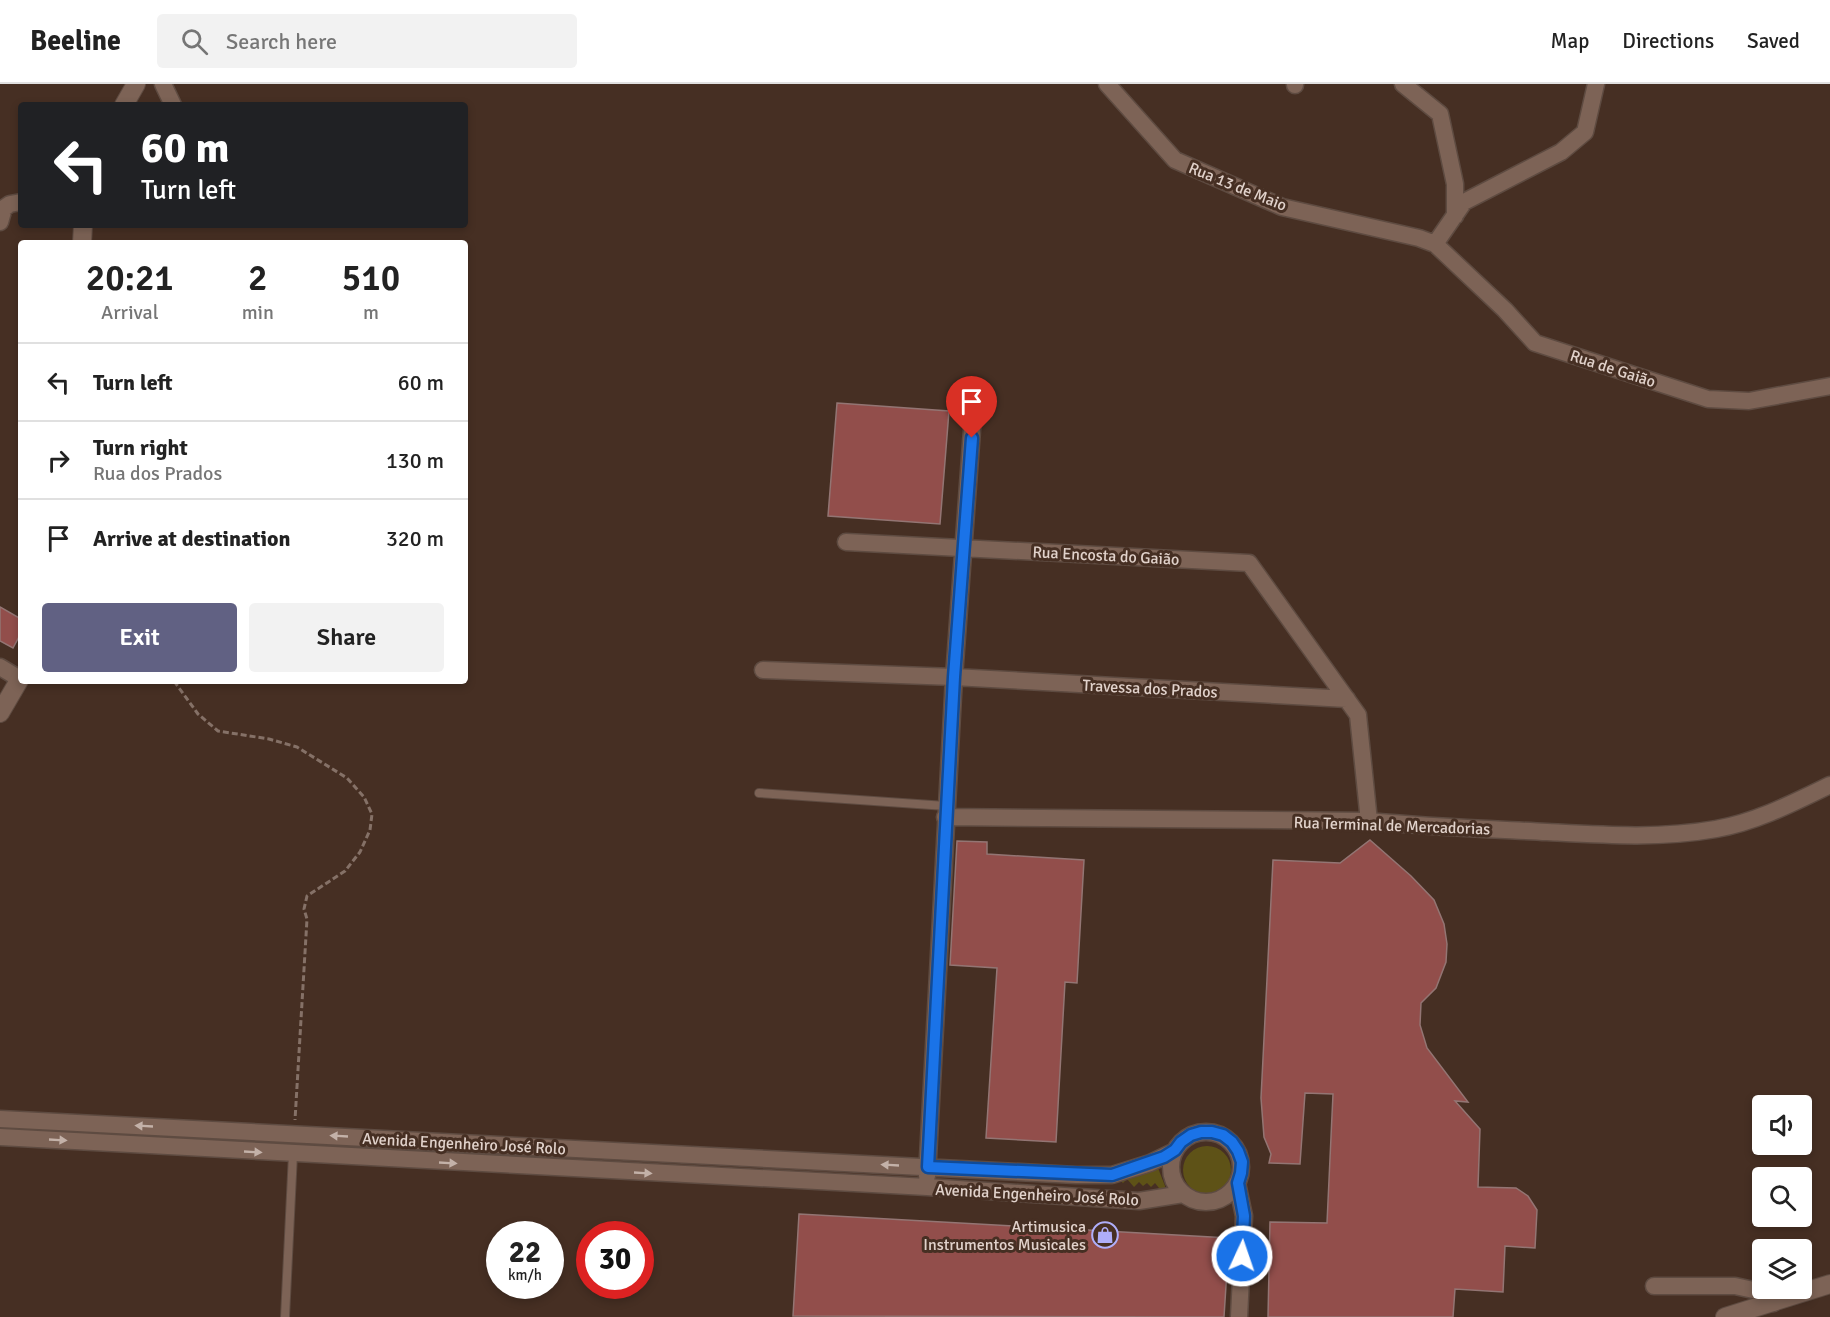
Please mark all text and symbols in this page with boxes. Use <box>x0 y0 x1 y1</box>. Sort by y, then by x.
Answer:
search box <box>157 14 577 68</box>
text: Beeline <box>30 24 121 58</box>
icon: search <box>178 25 211 58</box>
text: Search here <box>226 28 337 55</box>
text: Map <box>1551 28 1589 54</box>
text: Directions <box>1622 28 1714 54</box>
text: Saved <box>1747 28 1800 54</box>
text: 60 m <box>141 123 230 174</box>
icon: left <box>42 126 120 204</box>
street label: Rua 13 de Maio <box>1186 158 1290 216</box>
text: Turn left <box>141 174 236 207</box>
text: 20:21 <box>86 256 174 301</box>
text: 2 <box>248 256 268 301</box>
text: 510 <box>342 256 400 301</box>
text: Arrival <box>101 300 159 325</box>
text: min <box>242 300 274 325</box>
text: m <box>363 300 379 325</box>
street label: Rua de Gaião <box>1567 346 1658 392</box>
icon: left <box>42 366 75 399</box>
text: Turn left <box>93 369 173 396</box>
text: 60 m <box>398 369 444 396</box>
pin <box>946 376 997 438</box>
icon: arrive <box>955 385 988 418</box>
text: Turn right <box>93 434 188 461</box>
icon: right <box>42 444 75 477</box>
text: 130 m <box>386 447 444 474</box>
text: Rua dos Prados <box>93 461 222 486</box>
icon: arrive <box>42 522 75 555</box>
text: Arrive at destination <box>93 525 290 552</box>
text: 320 m <box>386 525 444 552</box>
street label: Rua Encosta do Gaião <box>1032 542 1180 570</box>
button: Exit <box>42 603 237 672</box>
button: Share <box>249 603 444 672</box>
street label: Travessa dos Prados <box>1082 675 1218 703</box>
street label: Rua Terminal de Mercadorias <box>1293 813 1491 839</box>
map controls <box>1752 1095 1812 1299</box>
button: sound <box>1752 1095 1812 1155</box>
one-way arrow <box>135 1122 154 1131</box>
street label: Avenida Engenheiro José Rolo <box>362 1129 566 1159</box>
one-way arrow <box>330 1132 349 1141</box>
one-way arrow <box>49 1136 68 1145</box>
one-way arrow <box>244 1147 263 1156</box>
one-way arrow <box>438 1158 457 1167</box>
one-way arrow <box>881 1160 900 1169</box>
button: search <box>1752 1167 1812 1227</box>
one-way arrow <box>633 1168 652 1177</box>
street label: Avenida Engenheiro José Rolo <box>935 1180 1139 1210</box>
place label: Artimusica Instrumentos Musicales <box>923 1217 1086 1255</box>
shop icon: Artimusica Instrumentos Musicales <box>1090 1220 1120 1250</box>
speed limit sign: 30 <box>576 1221 654 1299</box>
position arrow <box>1210 1224 1274 1288</box>
text: 22 <box>509 1234 541 1271</box>
button: layers <box>1752 1239 1812 1299</box>
text: km/h <box>508 1266 542 1284</box>

